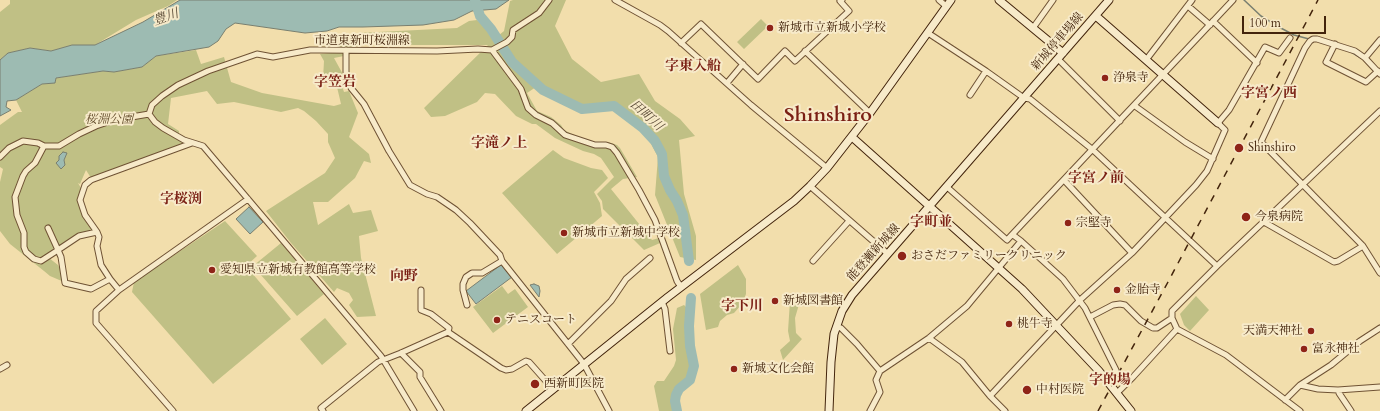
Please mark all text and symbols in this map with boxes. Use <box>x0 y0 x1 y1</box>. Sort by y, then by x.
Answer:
water label: 豊川 <box>151 6 181 30</box>
scale bar <box>1244 8 1328 34</box>
street label: 新城停車場線 <box>1029 10 1087 74</box>
text: 100 m <box>1249 15 1281 31</box>
place label: 新城市立新城小学校 <box>778 21 886 35</box>
marker: 新城市立新城小学校 <box>765 23 775 33</box>
street label: 市道東新町桜淵線 <box>314 34 410 48</box>
district label: 字東入船 <box>665 59 721 75</box>
place label: 浄泉寺 <box>1113 71 1149 85</box>
marker: 浄泉寺 <box>1100 73 1110 83</box>
district label: 字笠岩 <box>314 75 356 91</box>
district label: 字宮ノ西 <box>1241 86 1297 102</box>
water label: 田町川 <box>626 97 666 135</box>
district label: Shinshiro <box>784 104 872 128</box>
park label: 桜淵公園 <box>85 113 133 127</box>
district label: 字滝ノ上 <box>471 136 527 152</box>
place label: Shinshiro <box>1248 141 1296 155</box>
marker: Shinshiro <box>1233 142 1245 154</box>
district label: 字宮ノ前 <box>1068 171 1124 187</box>
district label: 字桜渕 <box>160 192 202 208</box>
place label: 今泉病院 <box>1255 210 1303 224</box>
marker: 今泉病院 <box>1240 211 1252 223</box>
district label: 字町並 <box>910 215 952 231</box>
place label: 宗堅寺 <box>1076 216 1112 230</box>
marker: 宗堅寺 <box>1063 218 1073 228</box>
street label: 能登瀬新城線 <box>845 221 903 285</box>
place label: 新城市立新城中学校 <box>572 226 680 240</box>
marker: 新城市立新城中学校 <box>559 228 569 238</box>
place label: おさだファミリークリニック <box>911 249 1067 263</box>
marker: おさだファミリークリニック <box>896 250 908 262</box>
place label: 愛知県立新城有教館高等学校 <box>220 263 376 277</box>
marker: 愛知県立新城有教館高等学校 <box>207 265 217 275</box>
district label: 向野 <box>390 269 418 285</box>
place label: 金胎寺 <box>1125 283 1161 297</box>
marker: 金胎寺 <box>1112 285 1122 295</box>
place label: 新城図書館 <box>783 294 843 308</box>
marker: 新城図書館 <box>770 296 780 306</box>
district label: 字下川 <box>721 299 763 315</box>
place label: テニスコート <box>505 313 577 327</box>
marker: テニスコート <box>492 315 502 325</box>
place label: 桃牛寺 <box>1017 317 1053 331</box>
marker: 桃牛寺 <box>1004 319 1014 329</box>
place label: 天満天神社 <box>1243 324 1303 338</box>
marker: 天満天神社 <box>1306 326 1316 336</box>
place label: 富永神社 <box>1312 342 1360 356</box>
marker: 富永神社 <box>1299 344 1309 354</box>
place label: 新城文化会館 <box>742 362 814 376</box>
marker: 新城文化会館 <box>729 364 739 374</box>
district label: 字的場 <box>1089 373 1131 389</box>
place label: 西新町医院 <box>544 377 604 391</box>
marker: 西新町医院 <box>529 378 541 390</box>
place label: 中村医院 <box>1036 383 1084 397</box>
marker: 中村医院 <box>1021 384 1033 396</box>

